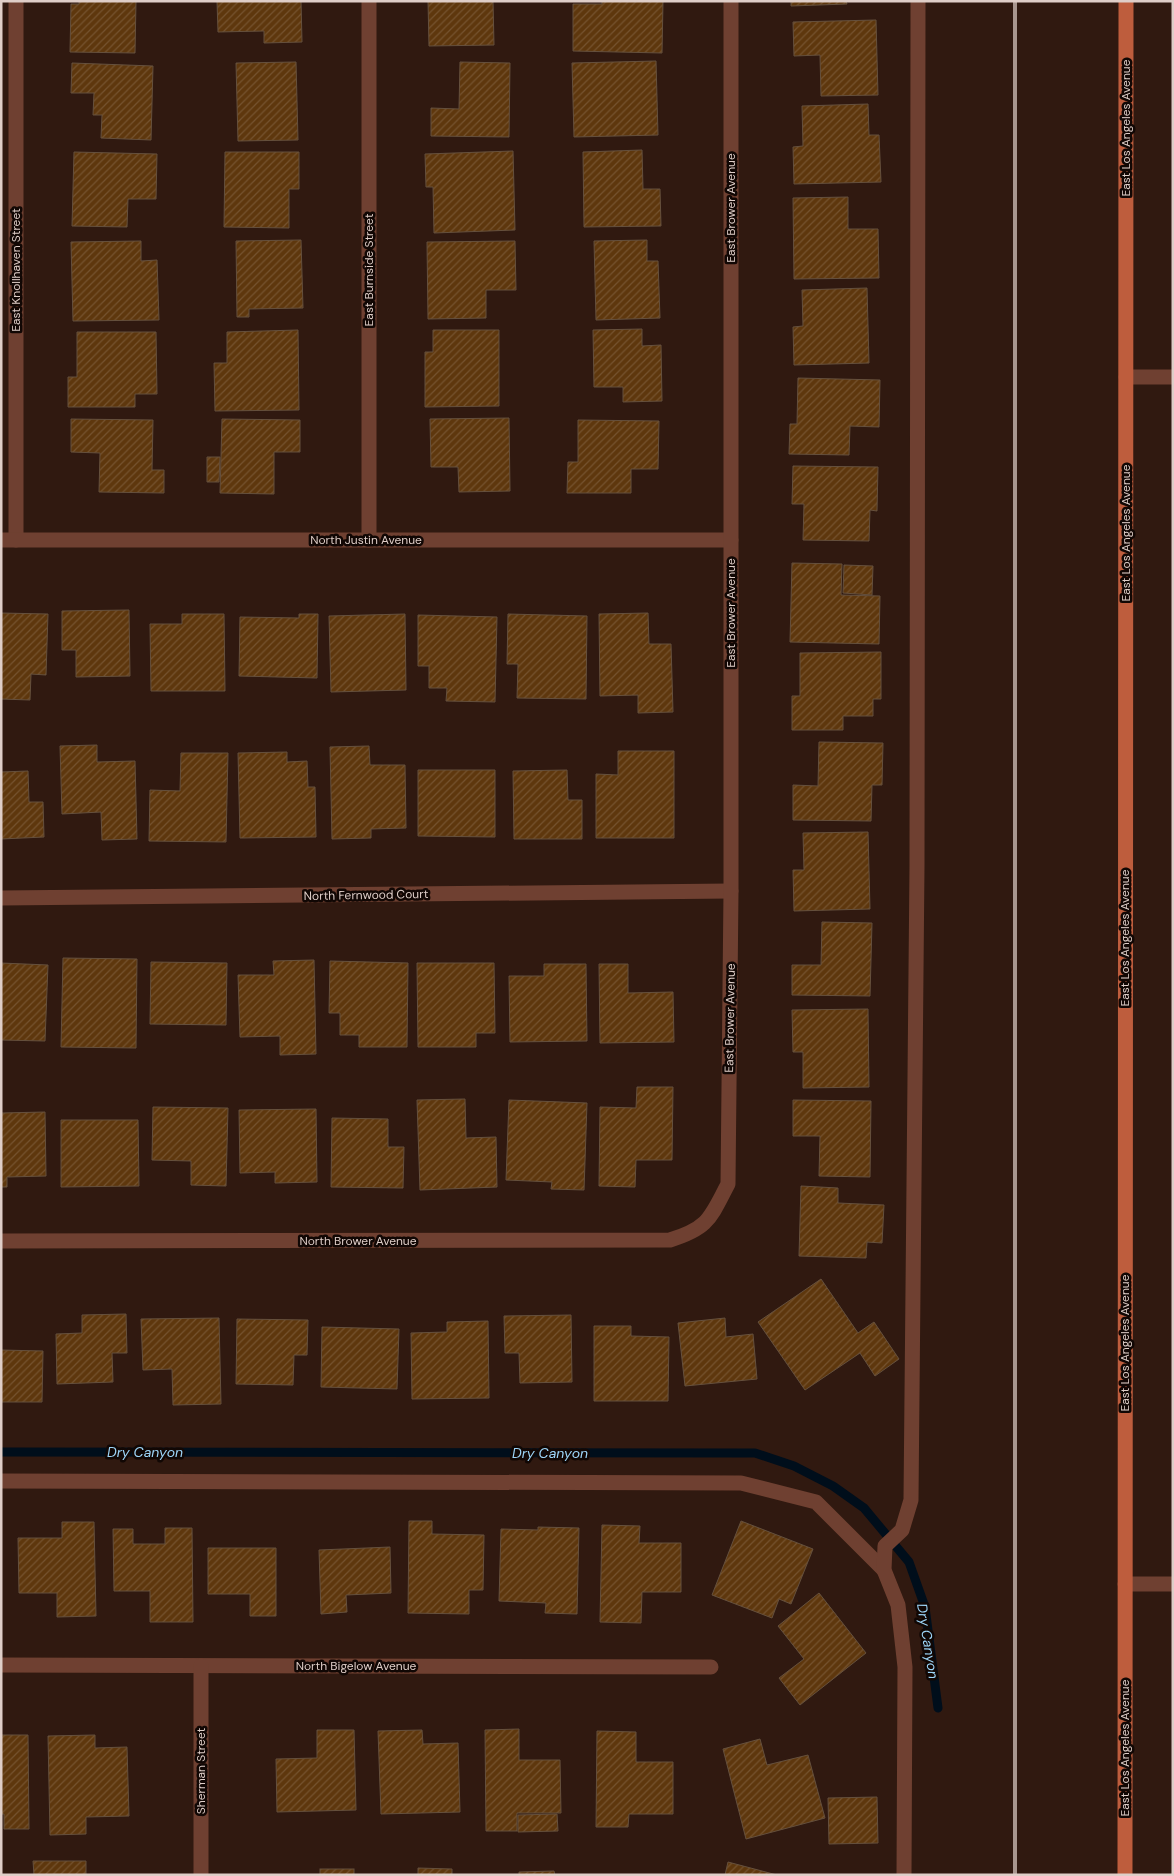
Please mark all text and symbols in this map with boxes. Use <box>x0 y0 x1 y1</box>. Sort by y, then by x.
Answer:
street label: East Los Angeles Avenue <box>1118 59 1134 196</box>
street label: East Brower Avenue <box>723 153 739 263</box>
street label: East Knollhaven Street <box>8 208 24 332</box>
street label: East Burnside Street <box>361 213 377 326</box>
street label: East Los Angeles Avenue <box>1118 464 1134 601</box>
street label: North Justin Avenue <box>310 532 422 548</box>
street label: East Brower Avenue <box>723 558 739 668</box>
street label: East Los Angeles Avenue <box>1117 869 1133 1006</box>
street label: North Fernwood Court <box>304 886 429 904</box>
street label: East Brower Avenue <box>721 963 739 1073</box>
street label: North Brower Avenue <box>299 1233 417 1249</box>
street label: East Los Angeles Avenue <box>1117 1274 1133 1411</box>
water label: Dry Canyon <box>107 1443 183 1461</box>
water label: Dry Canyon <box>512 1444 588 1462</box>
water label: Dry Canyon <box>913 1602 943 1680</box>
street label: North Bigelow Avenue <box>296 1658 417 1674</box>
street label: East Los Angeles Avenue <box>1117 1679 1133 1816</box>
street label: Sherman Street <box>193 1727 209 1814</box>

